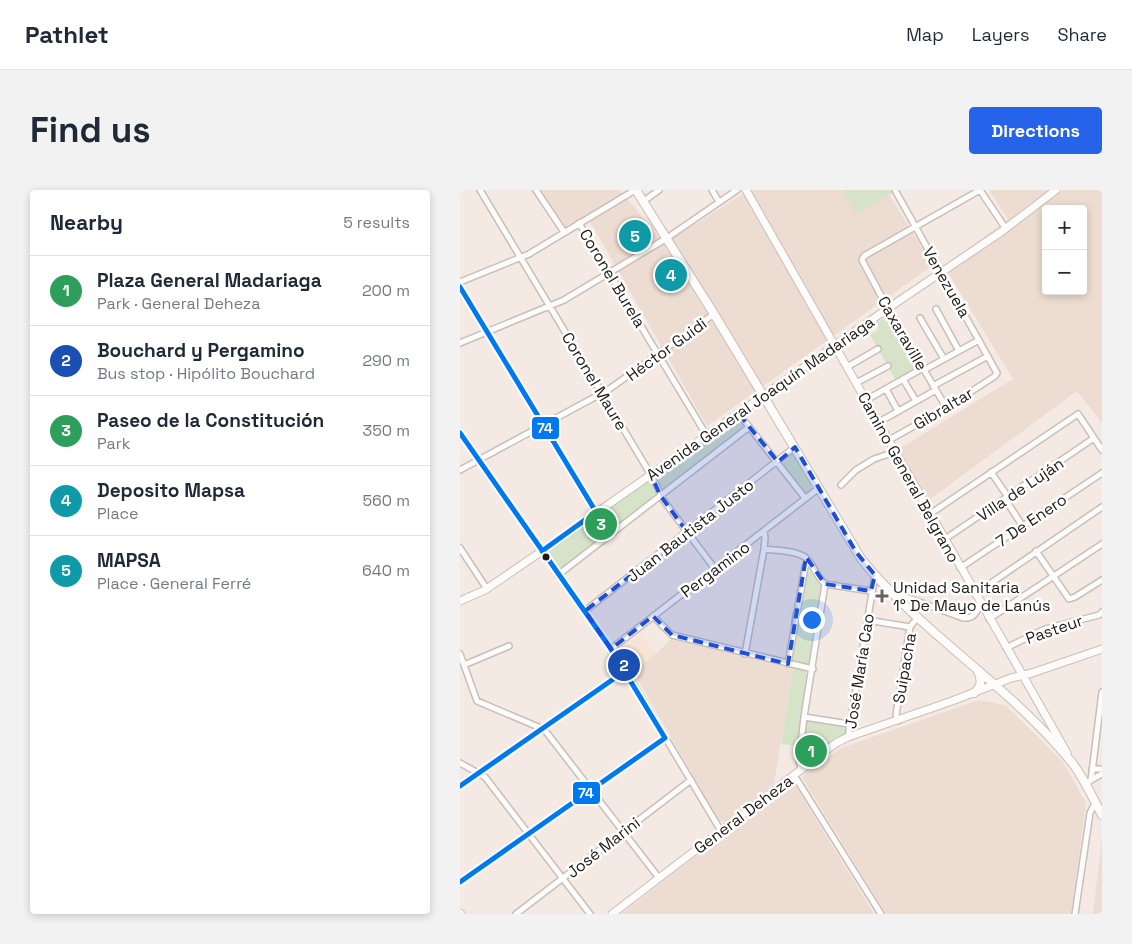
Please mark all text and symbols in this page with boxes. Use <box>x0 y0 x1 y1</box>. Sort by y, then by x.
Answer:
text: Pathlet <box>25 19 109 50</box>
text: Map <box>906 23 944 46</box>
text: Layers <box>972 23 1029 46</box>
text: Share <box>1057 23 1107 46</box>
button: Directions <box>969 107 1102 154</box>
text: Find us <box>30 108 151 152</box>
map controls <box>1042 205 1087 295</box>
button: + <box>1042 205 1087 250</box>
text: Nearby <box>50 209 123 236</box>
text: 5 results <box>343 212 410 233</box>
pin: 5 <box>619 217 651 255</box>
street label: Coronel Burela <box>575 225 650 332</box>
street label: Venezuela <box>918 243 975 321</box>
button: − <box>1042 250 1087 295</box>
pin: 4 <box>655 256 687 294</box>
text: Plaza General Madariaga <box>97 268 322 293</box>
text: 1 <box>62 280 70 301</box>
text: 200 m <box>362 280 410 301</box>
street label: Caxaraville <box>873 292 932 374</box>
text: Park · General Deheza <box>97 293 260 314</box>
street label: Avenida General Joaquín Madariaga <box>642 311 878 486</box>
street label: Héctor Guidi <box>622 313 711 386</box>
street label: Coronel Maure <box>557 328 632 434</box>
text: Bouchard y Pergamino <box>97 338 305 363</box>
text: 2 <box>61 350 71 371</box>
text: 290 m <box>362 350 410 371</box>
text: Bus stop · Hipólito Bouchard <box>97 363 315 384</box>
street label: Gibraltar <box>909 382 977 434</box>
street label: Camino General Belgrano <box>853 388 964 566</box>
text: Paseo de la Constitución <box>97 408 324 433</box>
line badge: 74 <box>531 416 560 440</box>
text: 74 <box>537 419 553 437</box>
text: 3 <box>61 420 71 441</box>
text: 350 m <box>363 420 410 441</box>
text: Park <box>97 433 130 454</box>
street label: Villa de Luján <box>973 453 1068 526</box>
street label: Juan Bautista Justo <box>623 474 758 587</box>
text: Deposito Mapsa <box>97 478 245 503</box>
street label: 7 De Enero <box>992 489 1071 552</box>
text: 4 <box>61 490 71 511</box>
text: 560 m <box>362 490 410 511</box>
text: Place <box>97 503 139 524</box>
pin: 3 <box>585 505 617 543</box>
street label: Pergamino <box>676 537 754 602</box>
text: MAPSA <box>97 548 161 573</box>
unlabelled marker <box>541 552 551 562</box>
text: 5 <box>61 560 71 581</box>
text: 640 m <box>362 560 410 581</box>
text: Place · General Ferré <box>97 573 251 594</box>
place label: Unidad Sanitaria 1° De Mayo de Lanús <box>893 577 1050 616</box>
marker: Unidad Sanitaria 1° De Mayo de Lanús <box>875 589 889 603</box>
your location <box>799 607 825 633</box>
street label: Pasteur <box>1023 610 1086 649</box>
street label: José María Cao <box>840 612 879 730</box>
street label: Suipacha <box>888 631 921 705</box>
pin: 2 <box>608 646 640 684</box>
pin: 1 <box>795 732 827 770</box>
street label: General Deheza <box>690 770 797 859</box>
line badge: 74 <box>572 781 601 805</box>
text: 74 <box>578 784 594 802</box>
street label: José Marini <box>562 812 644 883</box>

